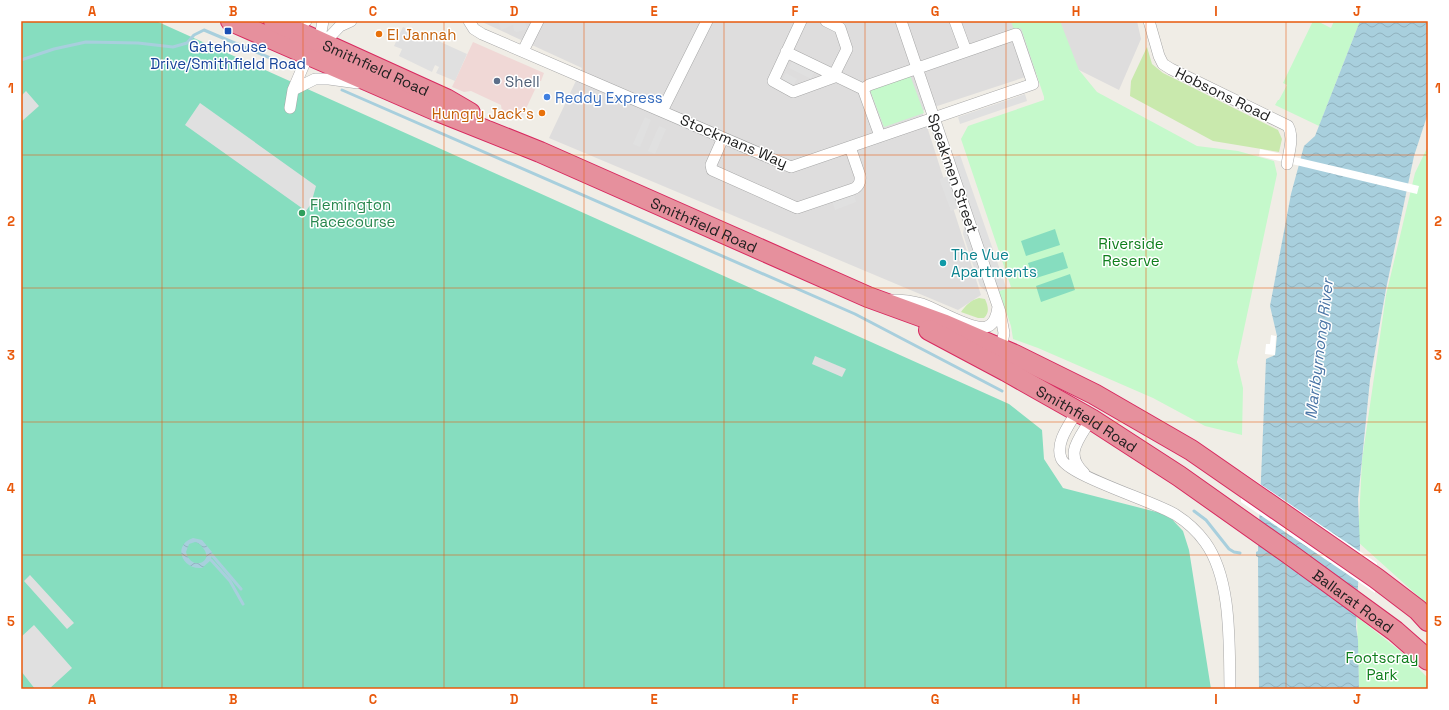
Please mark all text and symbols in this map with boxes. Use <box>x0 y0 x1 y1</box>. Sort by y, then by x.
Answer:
text: A <box>88 3 97 20</box>
text: B <box>229 3 238 20</box>
text: C <box>369 3 377 20</box>
text: D <box>510 3 519 20</box>
text: E <box>650 3 658 20</box>
text: F <box>792 3 799 20</box>
text: G <box>931 3 939 20</box>
text: H <box>1072 3 1080 20</box>
text: I <box>1214 3 1218 20</box>
text: J <box>1353 3 1361 20</box>
place label: El Jannah <box>387 25 456 44</box>
marker: Gatehouse Drive/Smithfield Road <box>223 26 233 36</box>
marker: El Jannah <box>374 29 384 39</box>
street label: Smithfield Road <box>320 35 432 100</box>
place label: Gatehouse Drive/Smithfield Road <box>150 37 306 73</box>
street label: Hobsons Road <box>1172 63 1274 125</box>
place label: Shell <box>505 72 540 91</box>
marker: Shell <box>492 76 502 86</box>
text: 1 <box>8 80 14 97</box>
text: 1 <box>1435 80 1441 97</box>
place label: Reddy Express <box>555 88 663 107</box>
marker: Reddy Express <box>542 92 552 102</box>
place label: Hungry Jack's <box>432 104 534 123</box>
marker: Hungry Jack's <box>537 108 547 118</box>
street label: Stockmans Way <box>677 110 791 172</box>
street label: Speakmen Street <box>924 111 982 235</box>
street label: Smithfield Road <box>648 193 760 256</box>
place label: Flemington Racecourse <box>310 195 396 231</box>
marker: Flemington Racecourse <box>297 208 307 218</box>
text: 2 <box>7 213 15 230</box>
text: 2 <box>1434 213 1442 230</box>
park label: Riverside Reserve <box>1098 234 1164 270</box>
place label: The Vue Apartments <box>951 245 1037 281</box>
marker: The Vue Apartments <box>938 258 948 268</box>
water label: Maribyrnong River <box>1300 276 1338 420</box>
text: 3 <box>7 347 15 364</box>
text: 3 <box>1434 347 1442 364</box>
street label: Smithfield Road <box>1033 381 1141 456</box>
text: 4 <box>7 480 15 497</box>
text: 4 <box>1434 480 1442 497</box>
street label: Ballarat Road <box>1309 565 1398 636</box>
text: 5 <box>7 613 15 630</box>
text: 5 <box>1434 613 1442 630</box>
park label: Footscray Park <box>1345 648 1419 684</box>
text: A <box>88 691 97 708</box>
text: B <box>229 691 238 708</box>
text: C <box>369 691 377 708</box>
text: D <box>510 691 519 708</box>
text: E <box>650 691 658 708</box>
text: F <box>792 691 799 708</box>
text: G <box>931 691 939 708</box>
text: H <box>1072 691 1080 708</box>
text: I <box>1214 691 1218 708</box>
text: J <box>1353 691 1361 708</box>

